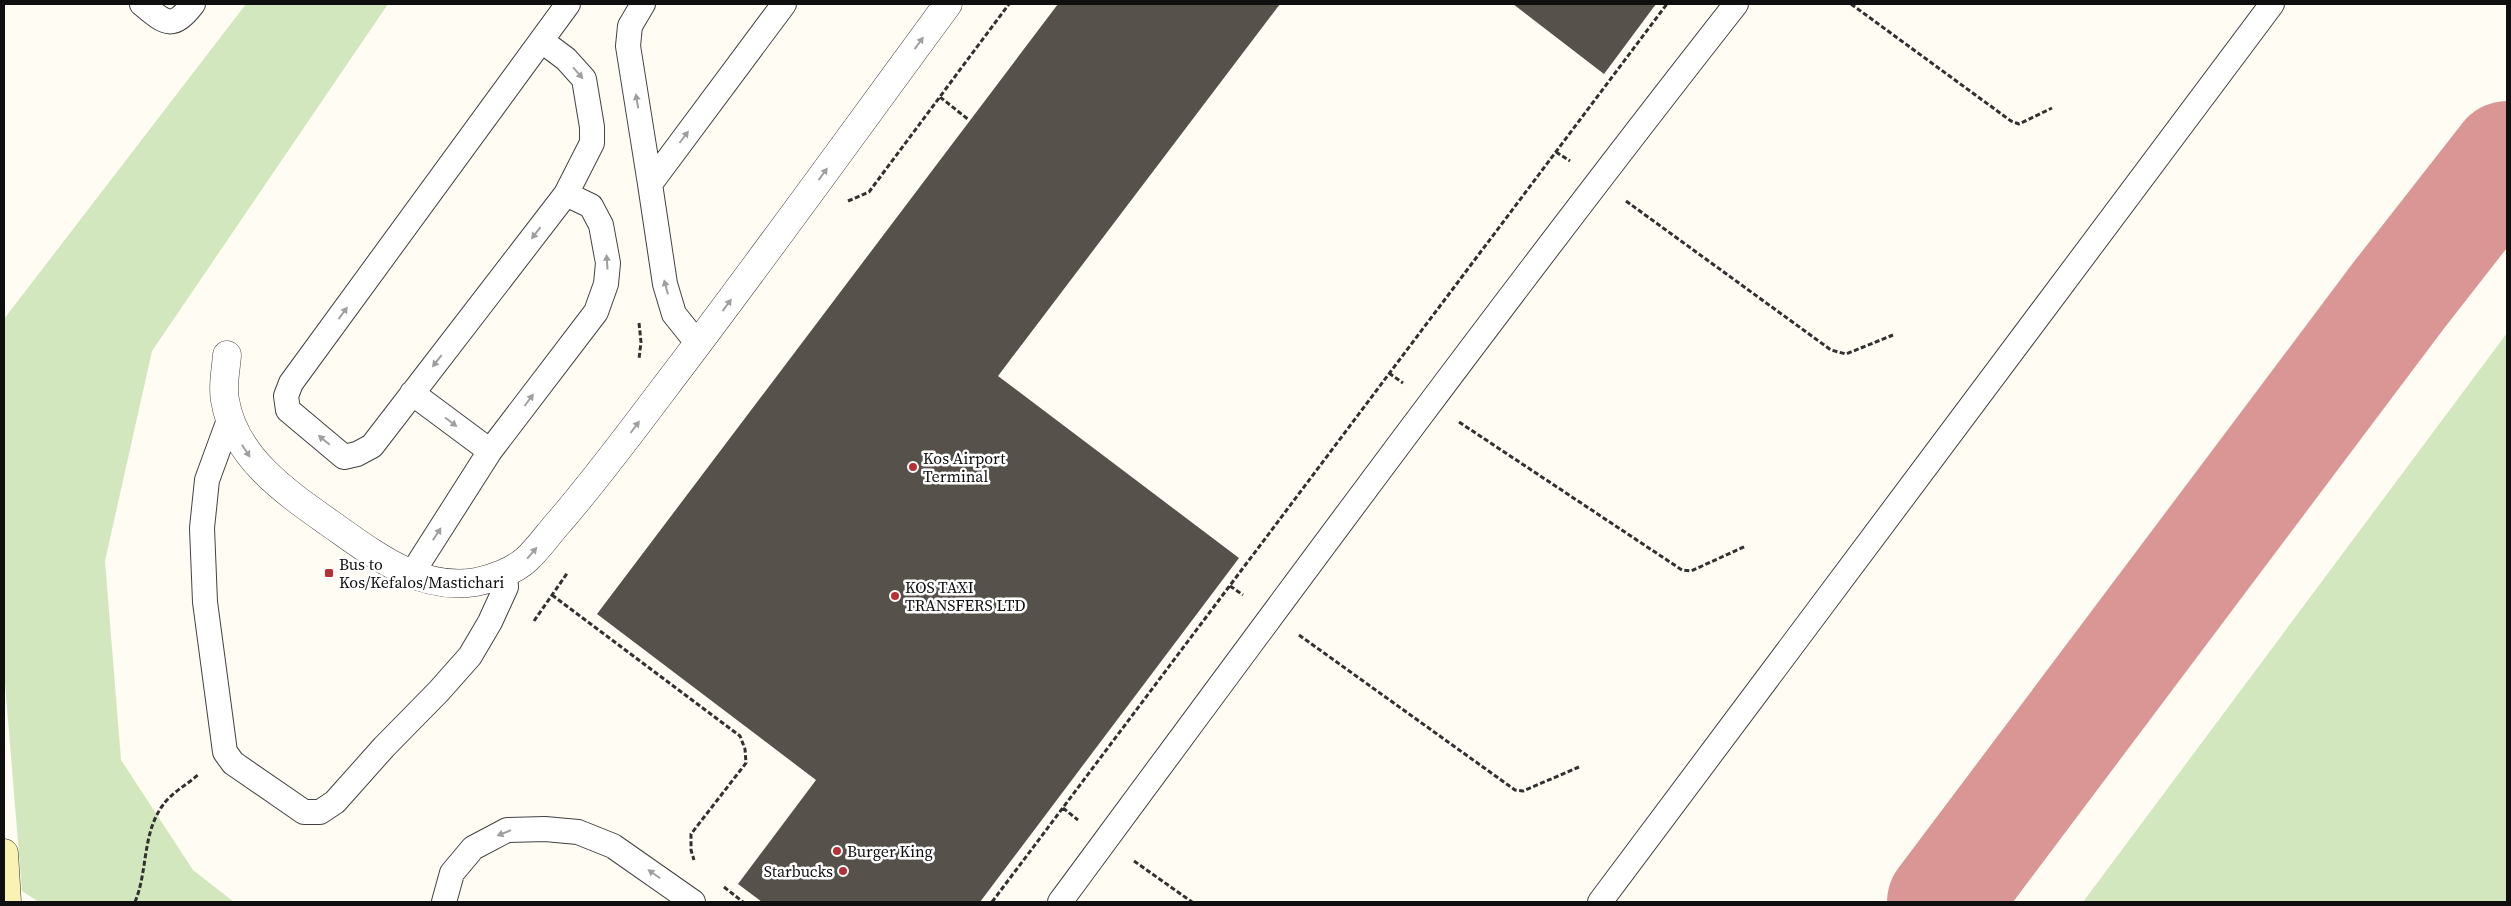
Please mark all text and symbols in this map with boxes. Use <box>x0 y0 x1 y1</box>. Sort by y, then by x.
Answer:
one-way arrow <box>914 36 924 50</box>
one-way arrow <box>573 67 584 80</box>
one-way arrow <box>632 93 640 109</box>
one-way arrow <box>679 131 690 144</box>
one-way arrow <box>818 167 828 181</box>
one-way arrow <box>531 226 541 240</box>
one-way arrow <box>602 254 610 270</box>
one-way arrow <box>662 279 670 294</box>
one-way arrow <box>721 299 732 312</box>
one-way arrow <box>337 307 348 320</box>
one-way arrow <box>431 354 442 367</box>
one-way arrow <box>524 393 534 407</box>
one-way arrow <box>444 416 457 427</box>
one-way arrow <box>629 421 640 434</box>
one-way arrow <box>318 435 331 446</box>
one-way arrow <box>241 444 251 458</box>
place label: Kos Airport Terminal <box>923 447 1006 487</box>
marker: Kos Airport Terminal <box>907 461 919 473</box>
one-way arrow <box>432 527 442 540</box>
one-way arrow <box>527 547 538 560</box>
place label: Bus to Kos/Kefalos/Mastichari <box>339 553 505 593</box>
marker: Bus to Kos/Kefalos/Mastichari <box>323 567 335 579</box>
place label: KOS TAXI TRANSFERS LTD <box>905 576 1026 616</box>
marker: KOS TAXI TRANSFERS LTD <box>889 590 901 602</box>
one-way arrow <box>496 829 511 837</box>
place label: Burger King <box>847 840 933 862</box>
marker: Burger King <box>831 845 843 857</box>
place label: Starbucks <box>764 860 833 882</box>
marker: Starbucks <box>837 865 849 877</box>
one-way arrow <box>647 869 660 879</box>

